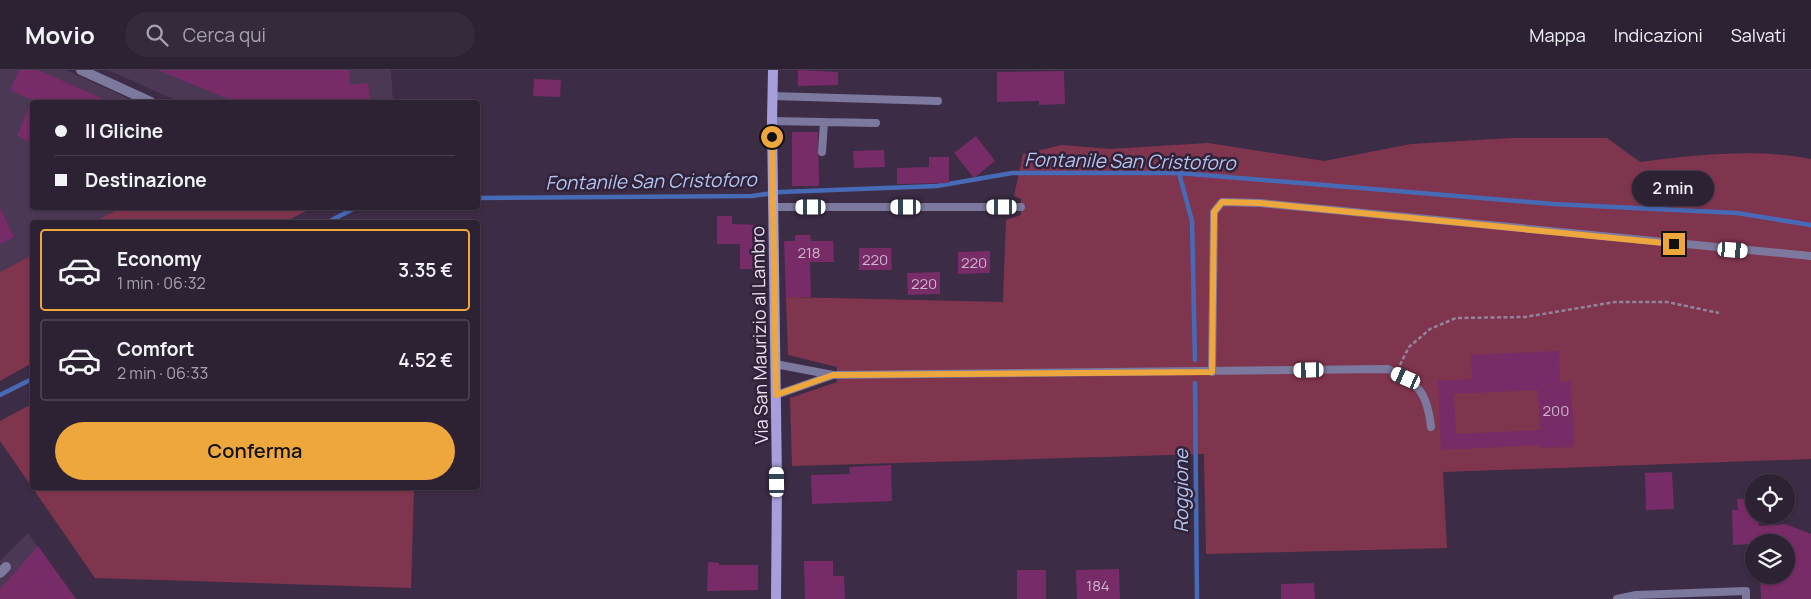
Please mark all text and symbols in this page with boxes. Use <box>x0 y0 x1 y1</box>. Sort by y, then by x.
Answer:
search box <box>125 12 475 57</box>
text: Movio <box>25 18 95 51</box>
icon: search <box>143 21 171 49</box>
text: Cerca qui <box>183 22 266 48</box>
text: Mappa <box>1529 23 1586 47</box>
text: Indicazioni <box>1614 23 1703 47</box>
text: Salvati <box>1731 23 1786 47</box>
text: Il Glicine <box>85 118 163 144</box>
route start <box>761 126 783 148</box>
water label: Fontanile San Cristoforo <box>1024 146 1238 176</box>
water label: Fontanile San Cristoforo <box>545 166 759 196</box>
text: Destinazione <box>85 167 207 193</box>
callout: 2 min <box>1633 171 1715 206</box>
text: 2 min <box>1653 177 1693 199</box>
car <box>796 200 826 215</box>
car <box>891 200 921 215</box>
car <box>987 200 1017 215</box>
street label: Via San Maurizio al Lambro <box>745 226 773 444</box>
route end <box>1663 233 1685 255</box>
car <box>1717 241 1748 259</box>
house number: 218 <box>797 242 821 263</box>
text: Economy <box>117 246 201 272</box>
icon: car <box>57 248 102 293</box>
house number: 220 <box>862 249 888 270</box>
house number: 220 <box>961 252 987 273</box>
text: 3.35 € <box>398 257 453 283</box>
text: 1 min · 06:32 <box>117 272 206 294</box>
house number: 220 <box>911 273 937 294</box>
text: Comfort <box>117 336 194 362</box>
icon: car <box>57 338 102 383</box>
text: 4.52 € <box>398 347 453 373</box>
text: 2 min · 06:33 <box>117 362 208 384</box>
car <box>1293 362 1324 378</box>
car <box>1389 365 1422 391</box>
house number: 200 <box>1543 400 1569 421</box>
button: Conferma <box>55 422 455 480</box>
water label: Roggione <box>1168 447 1194 533</box>
car <box>769 467 784 497</box>
map controls <box>1745 474 1795 584</box>
button: locate <box>1745 474 1795 524</box>
button: layers <box>1745 534 1795 584</box>
house number: 184 <box>1086 575 1110 596</box>

